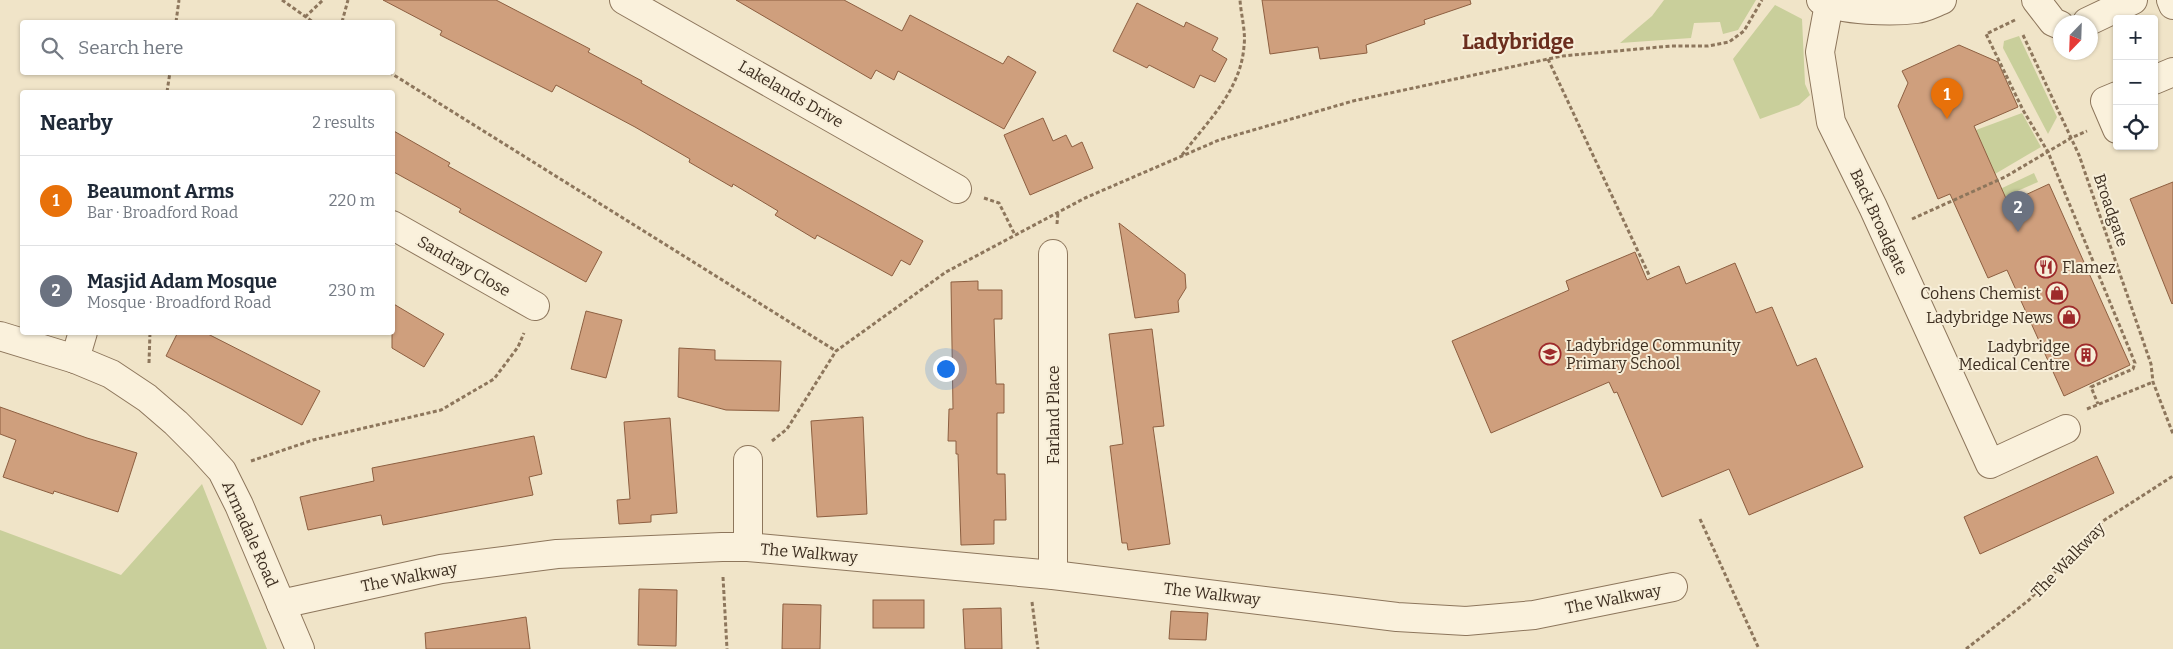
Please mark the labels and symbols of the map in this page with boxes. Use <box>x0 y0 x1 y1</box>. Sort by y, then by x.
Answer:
north arrow <box>2053 15 2098 60</box>
district label: Ladybridge <box>1462 29 1574 55</box>
street label: Lakelands Drive <box>735 56 847 132</box>
pin: 1 <box>1931 78 1963 119</box>
street label: Back Broadgate <box>1846 166 1912 278</box>
street label: Broadgate <box>2090 171 2132 249</box>
pin: 2 <box>2002 191 2034 232</box>
street label: Sandray Close <box>414 232 514 300</box>
restaurant icon: Flamez <box>2034 255 2058 279</box>
place label: Flamez <box>2062 258 2116 277</box>
shop icon: Cohens Chemist <box>2045 281 2069 305</box>
place label: Cohens Chemist <box>1920 284 2041 303</box>
shop icon: Ladybridge News <box>2057 305 2081 329</box>
place label: Ladybridge News <box>1926 308 2053 327</box>
place label: Ladybridge Community Primary School <box>1566 336 1741 373</box>
place label: Ladybridge Medical Centre <box>1959 337 2070 374</box>
school or university icon: Ladybridge Community Primary School <box>1538 342 1562 366</box>
building icon: Ladybridge Medical Centre <box>2074 343 2098 367</box>
your location <box>933 356 959 382</box>
street label: Farland Place <box>1044 365 1063 465</box>
street label: Armadale Road <box>218 478 282 590</box>
street label: The Walkway <box>2027 518 2109 602</box>
street label: The Walkway <box>760 539 859 567</box>
street label: The Walkway <box>359 558 459 596</box>
street label: The Walkway <box>1162 579 1262 609</box>
street label: The Walkway <box>1563 580 1663 618</box>

